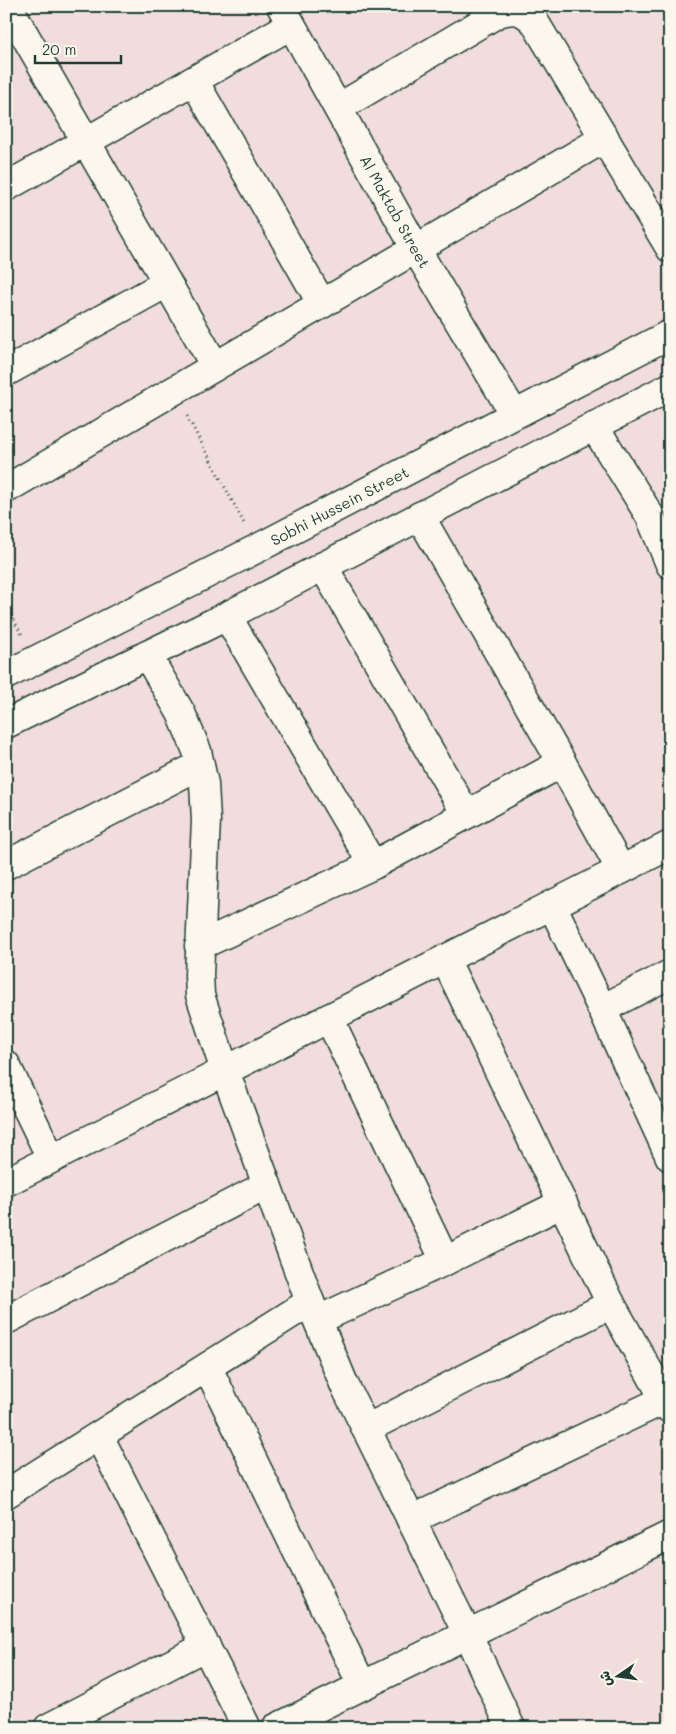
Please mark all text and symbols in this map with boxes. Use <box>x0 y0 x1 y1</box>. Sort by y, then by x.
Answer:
scale bar <box>35 32 121 64</box>
text: 20 m <box>42 39 76 59</box>
street label: Al Maktab Street <box>356 151 435 271</box>
street label: Sobhi Hussein Street <box>267 462 412 550</box>
north arrow <box>594 1652 644 1702</box>
text: ش <box>594 1669 616 1689</box>

